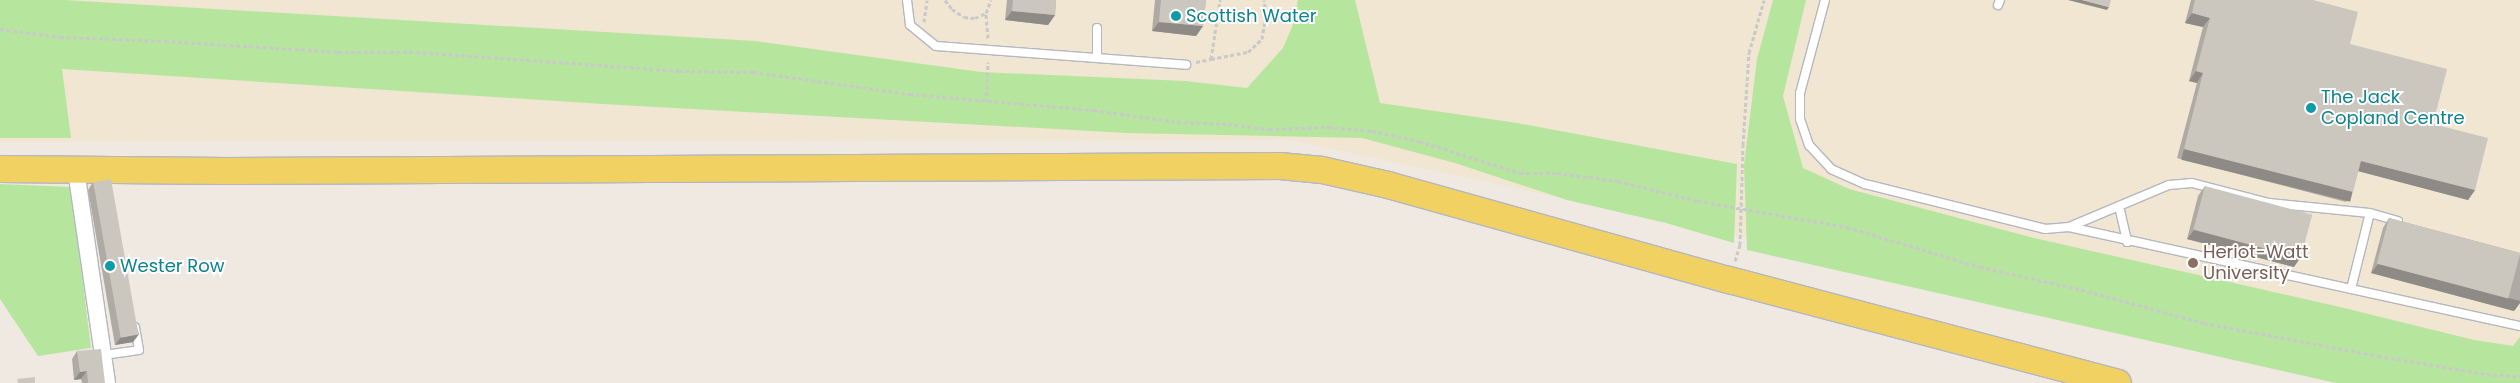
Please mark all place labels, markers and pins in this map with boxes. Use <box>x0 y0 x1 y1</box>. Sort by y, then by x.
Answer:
place label: Scottish Water <box>1186 5 1316 27</box>
marker: Scottish Water <box>1170 10 1182 22</box>
place label: The Jack Copland Centre <box>2321 87 2465 130</box>
marker: The Jack Copland Centre <box>2305 102 2317 114</box>
place label: Heriot-Watt University <box>2203 242 2309 284</box>
place label: Wester Row <box>120 255 225 277</box>
marker: Heriot-Watt University <box>2187 257 2199 269</box>
marker: Wester Row <box>104 260 116 272</box>

